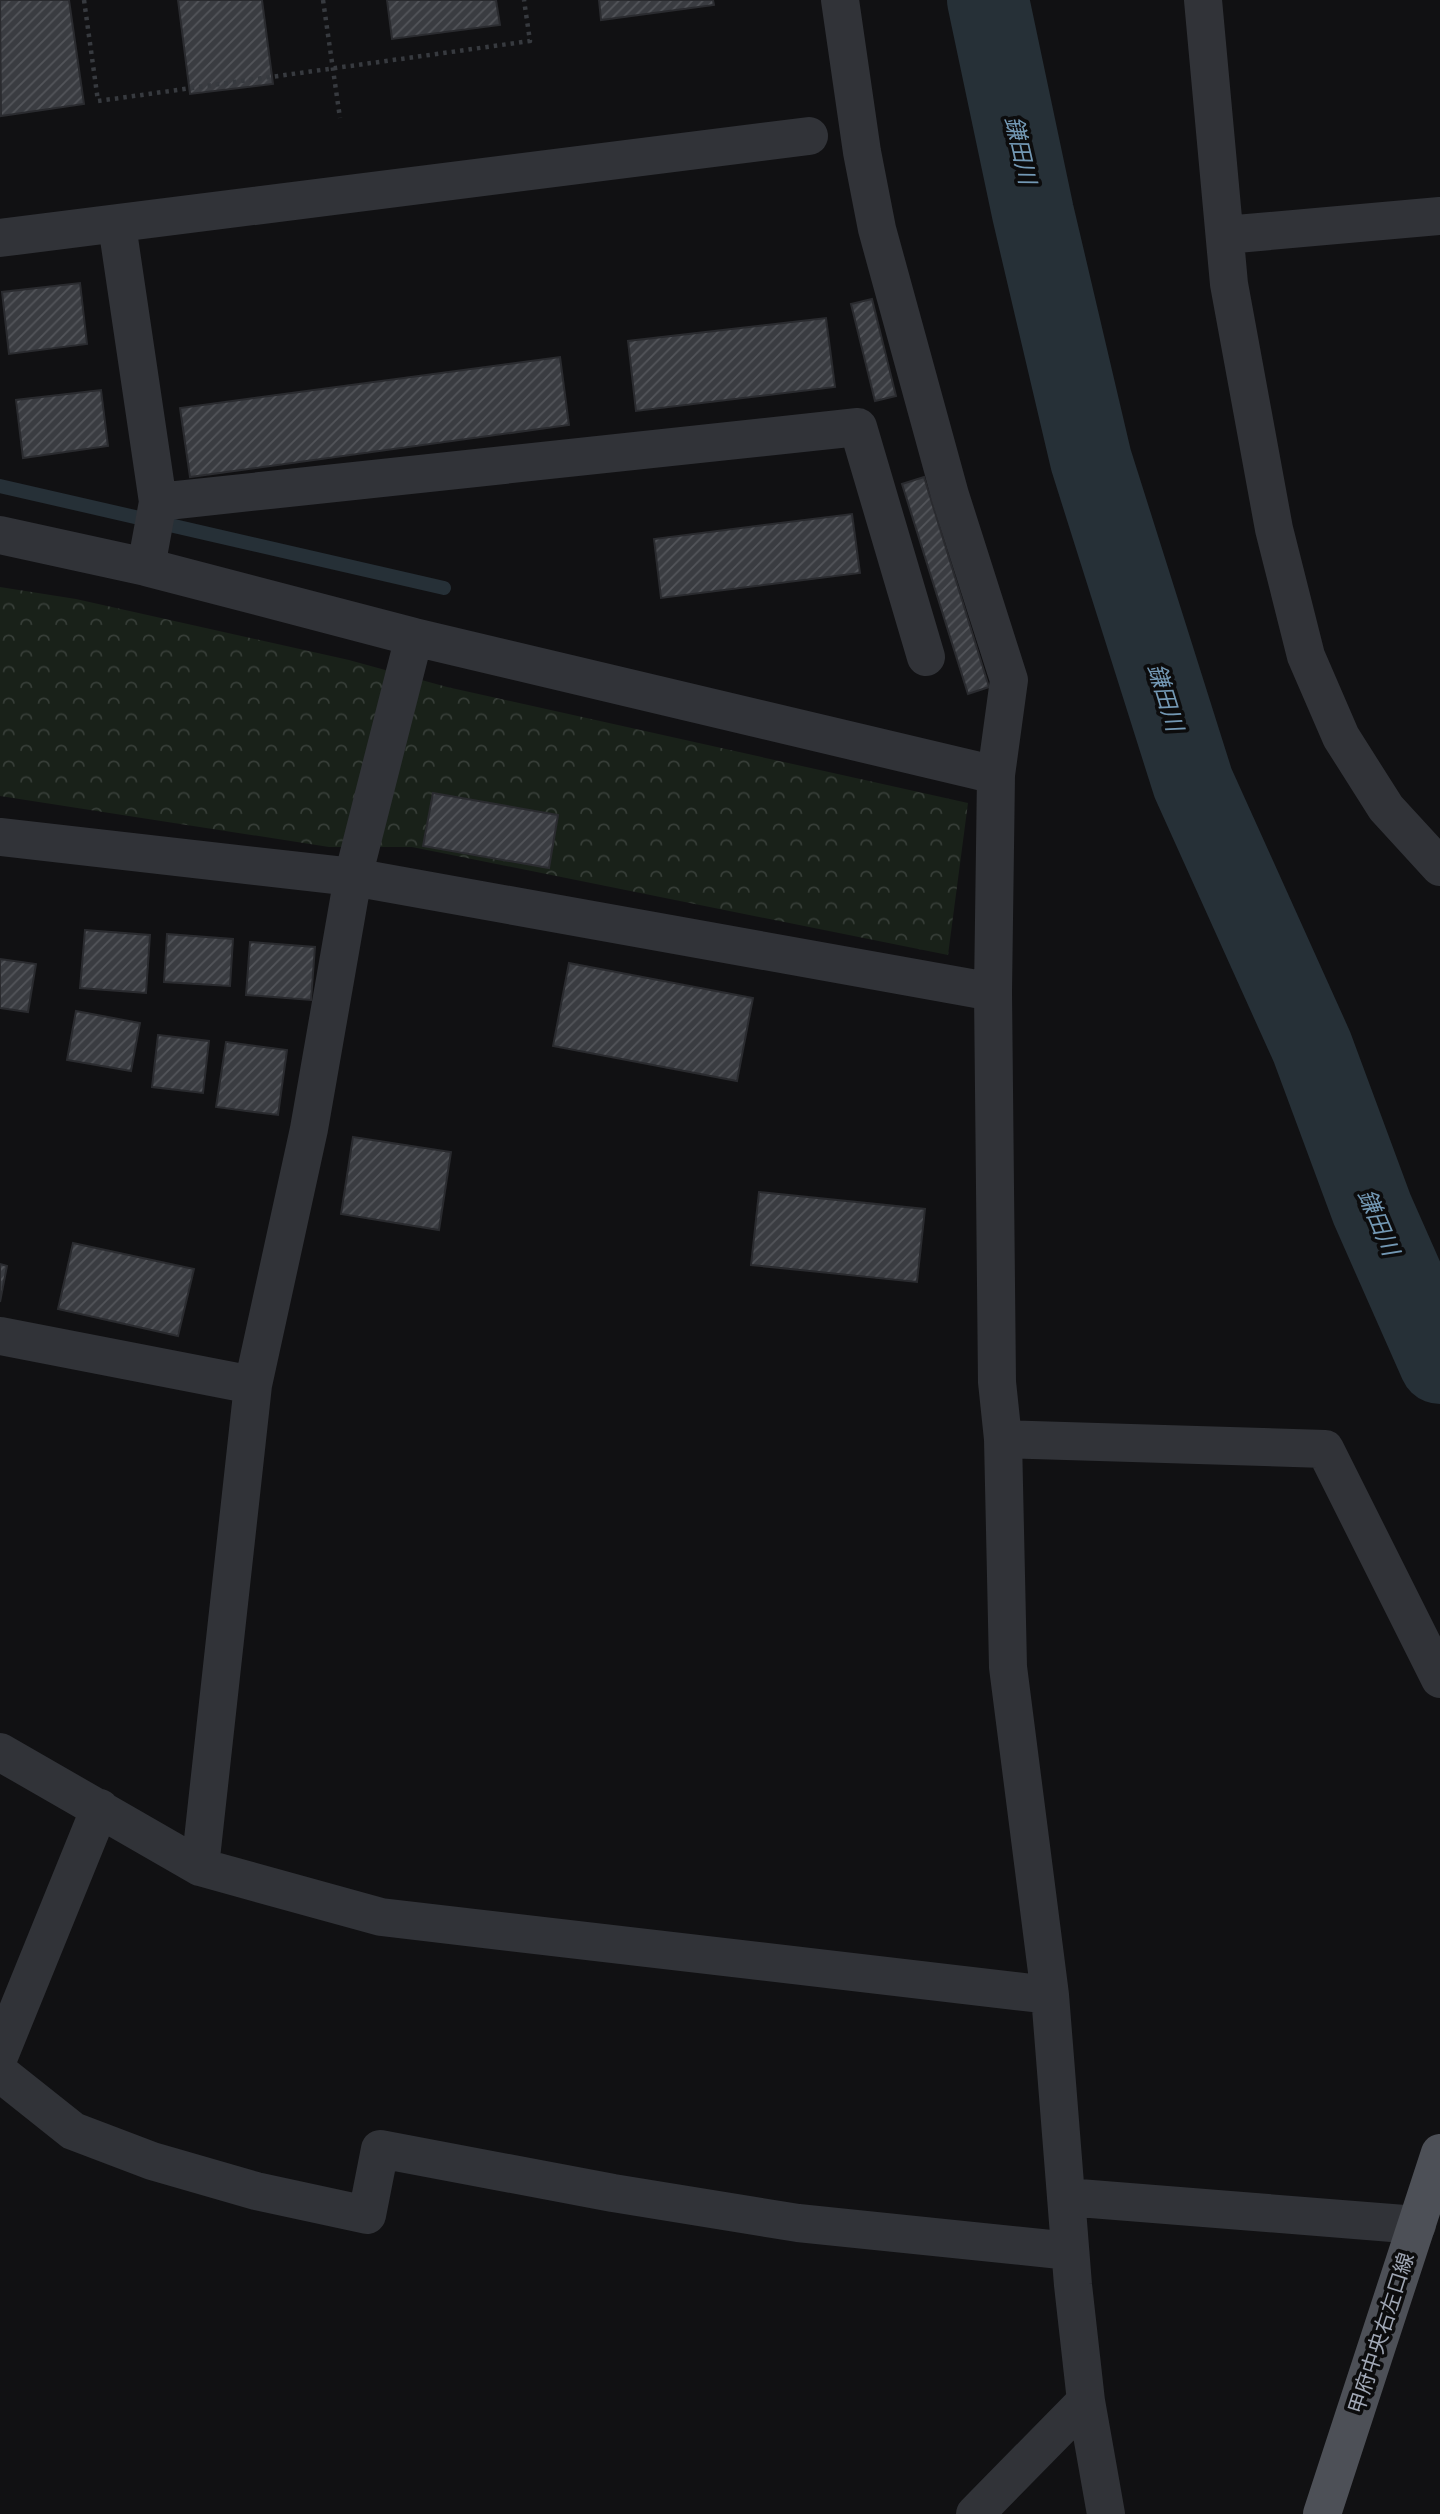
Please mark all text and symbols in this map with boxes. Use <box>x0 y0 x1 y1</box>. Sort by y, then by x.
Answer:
water label: 鎌田川 <box>1000 113 1043 190</box>
water label: 鎌田川 <box>1143 660 1190 737</box>
water label: 鎌田川 <box>1353 1185 1406 1262</box>
street label: 甲府中央右左口線 <box>1343 2249 1419 2417</box>

